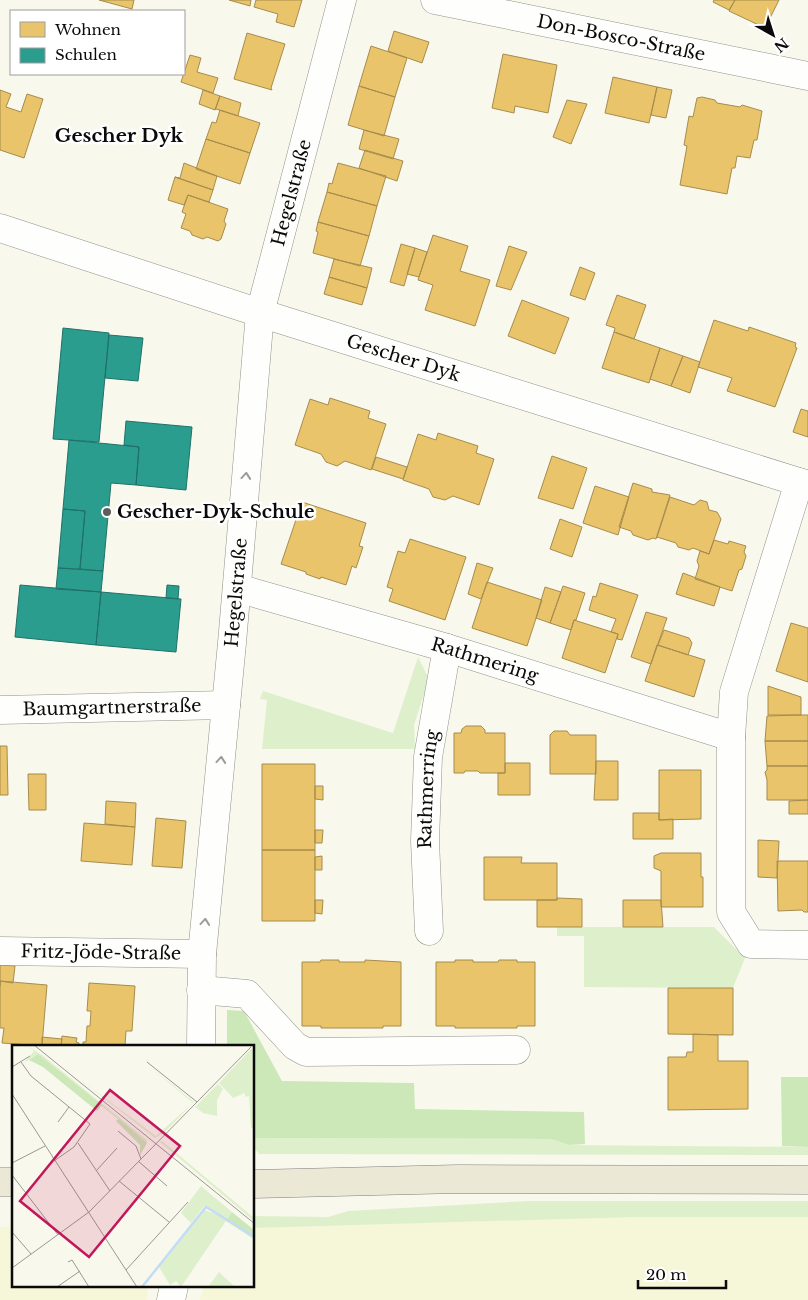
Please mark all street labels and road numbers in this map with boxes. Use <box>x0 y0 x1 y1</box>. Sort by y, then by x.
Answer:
street label: Don-Bosco-Straße <box>535 10 707 66</box>
street label: Hegelstraße <box>267 137 316 249</box>
street label: Gescher Dyk <box>344 330 463 386</box>
street label: Hegelstraße <box>221 537 252 648</box>
street label: Rathmering <box>429 633 541 687</box>
street label: Baumgartnerstraße <box>22 695 202 720</box>
street label: Rathmerring <box>414 728 444 849</box>
street label: Fritz-Jöde-Straße <box>21 940 181 965</box>

